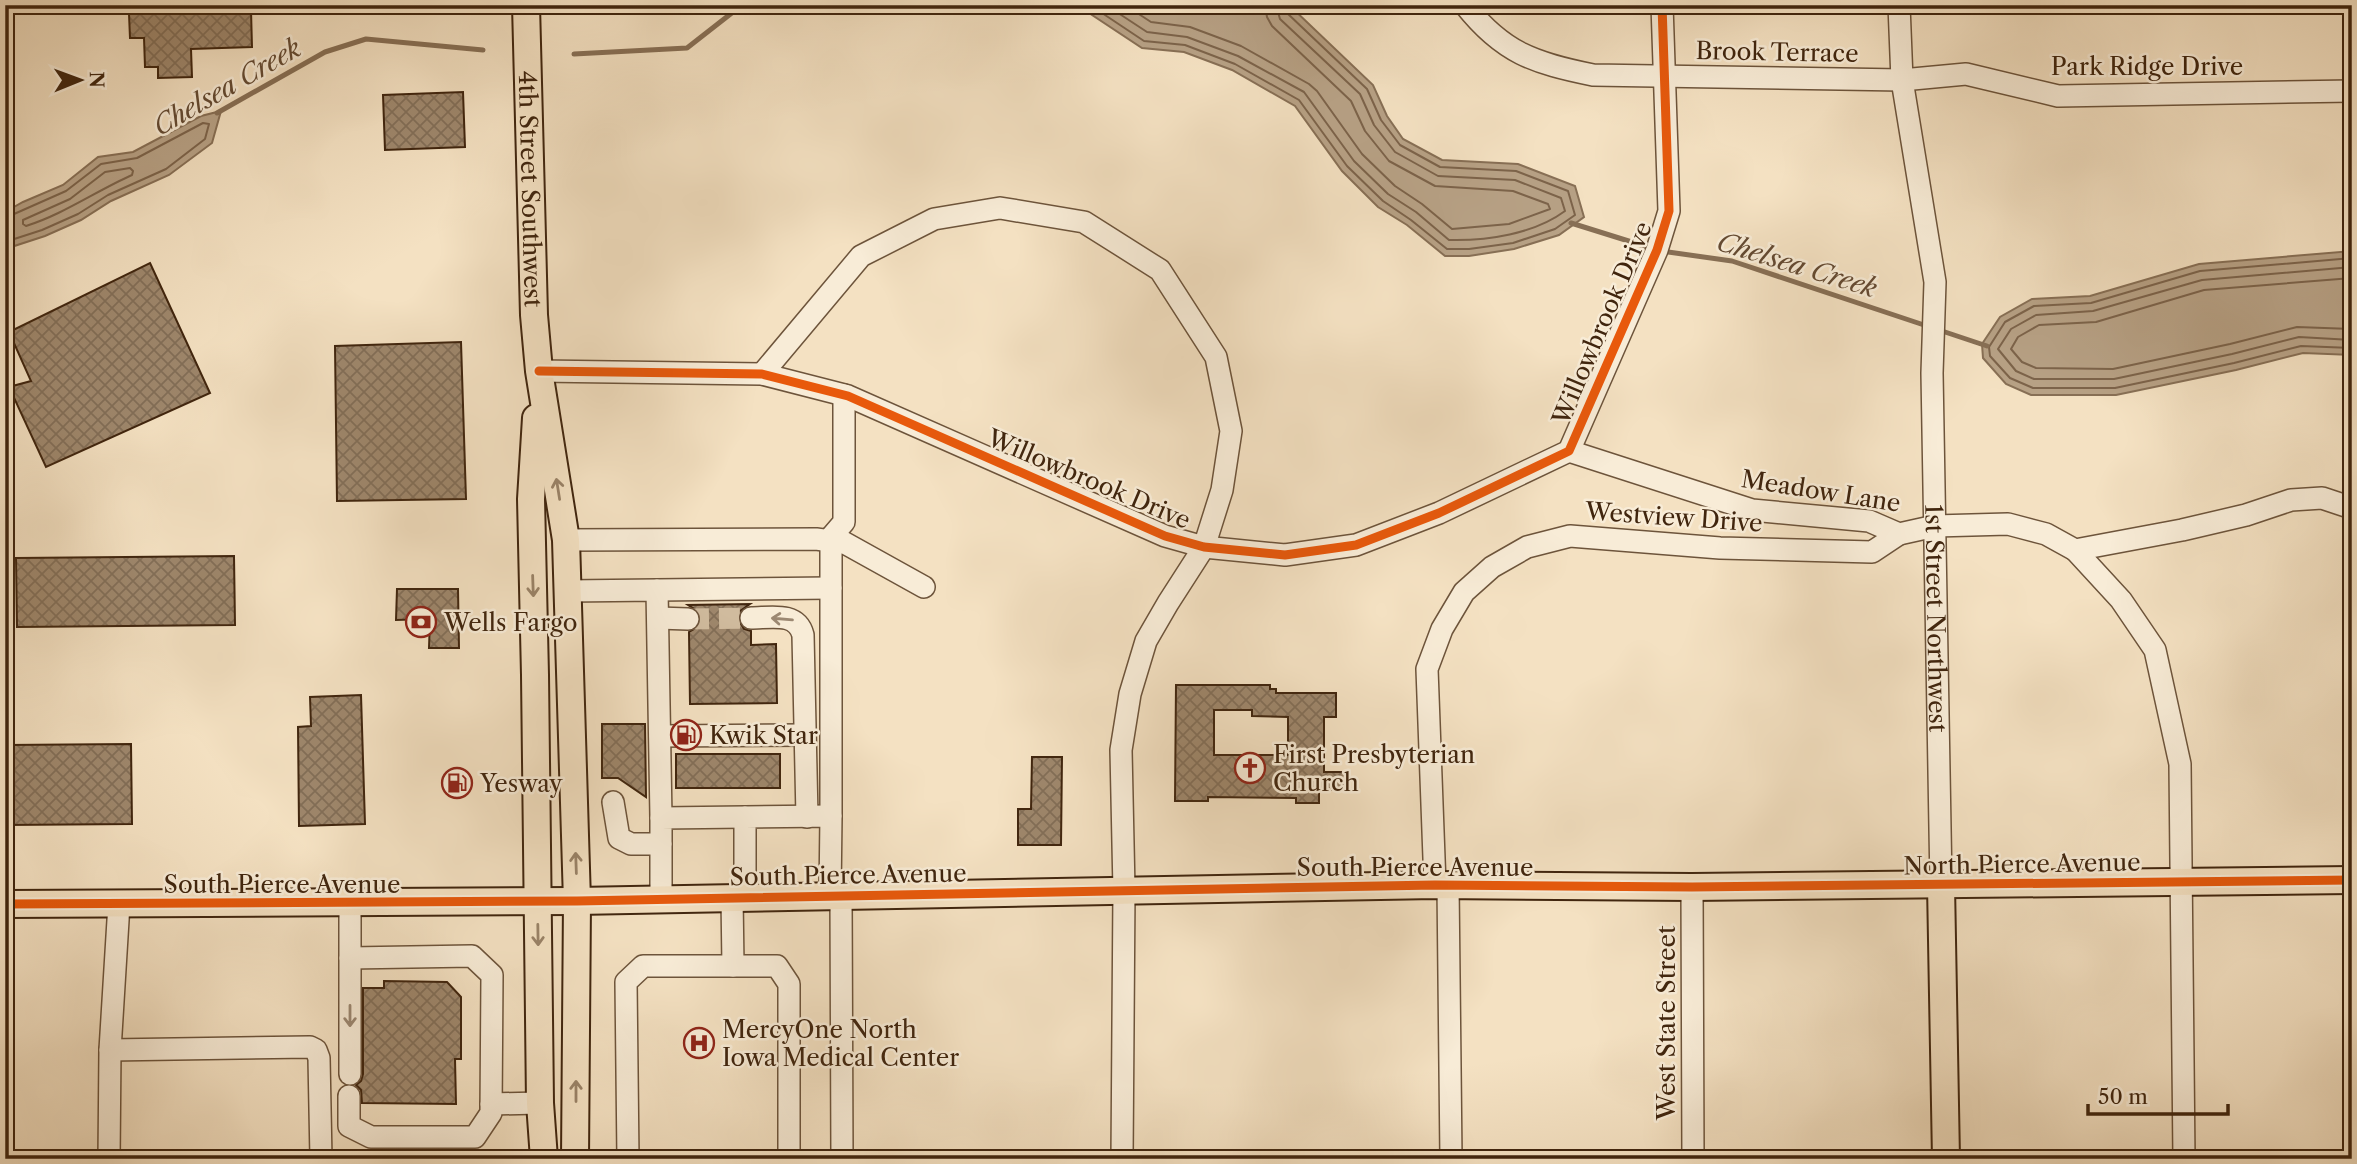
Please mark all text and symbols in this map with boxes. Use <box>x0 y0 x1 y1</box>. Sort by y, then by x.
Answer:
water label: Chelsea Creek <box>147 32 307 142</box>
street label: Brook Terrace <box>1695 36 1859 68</box>
north arrow <box>46 46 116 116</box>
street label: Park Ridge Drive <box>2051 52 2243 81</box>
street label: 4th Street Southwest <box>513 70 548 308</box>
text: N <box>85 71 108 88</box>
street label: Willowbrook Drive <box>1546 217 1658 430</box>
water label: Chelsea Creek <box>1713 226 1881 305</box>
street label: Willowbrook Drive <box>982 423 1195 535</box>
street label: Meadow Lane <box>1739 464 1903 518</box>
one-way arrow <box>551 478 564 501</box>
street label: Westview Drive <box>1583 496 1764 538</box>
street label: 1st Street Northwest <box>1920 504 1953 733</box>
one-way arrow <box>526 574 540 597</box>
bank icon: Wells Fargo <box>404 605 438 639</box>
place label: Wells Fargo <box>443 608 577 637</box>
one-way arrow <box>771 612 793 625</box>
fuel station icon: Kwik Star <box>669 718 703 752</box>
place label: Kwik Star <box>709 721 818 750</box>
place label: First Presbyterian Church <box>1273 740 1475 797</box>
church icon: First Presbyterian Church <box>1233 751 1267 785</box>
fuel station icon: Yesway <box>440 766 474 800</box>
place label: Yesway <box>479 769 563 798</box>
street label: North Pierce Avenue <box>1903 847 2141 881</box>
one-way arrow <box>569 852 582 875</box>
street label: South Pierce Avenue <box>1297 853 1533 882</box>
street label: South Pierce Avenue <box>729 858 967 892</box>
street label: South Pierce Avenue <box>164 870 400 899</box>
one-way arrow <box>531 924 545 947</box>
street label: West State Street <box>1652 925 1681 1121</box>
one-way arrow <box>343 1004 357 1027</box>
place label: MercyOne North Iowa Medical Center <box>722 1015 959 1072</box>
hospital icon: MercyOne North Iowa Medical Center <box>682 1026 716 1060</box>
scale bar <box>2088 1073 2228 1117</box>
one-way arrow <box>569 1079 583 1102</box>
text: 50 m <box>2098 1084 2148 1109</box>

